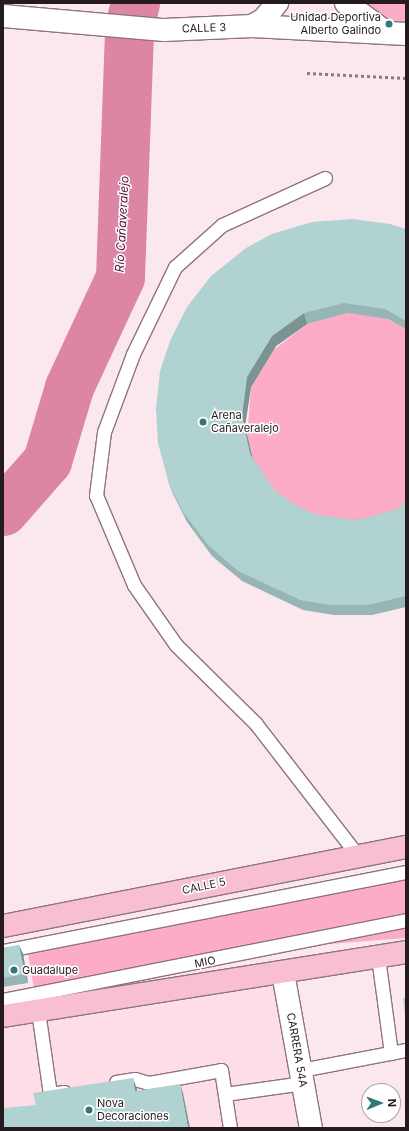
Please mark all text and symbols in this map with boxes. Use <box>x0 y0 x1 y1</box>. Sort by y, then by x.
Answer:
place label: Unidad Deportiva Alberto Galindo <box>290 11 381 37</box>
marker: Unidad Deportiva Alberto Galindo <box>384 19 394 29</box>
street label: CALLE 3 <box>182 21 226 35</box>
water label: Río Cañaveralejo <box>112 175 132 273</box>
place label: Arena Cañaveralejo <box>211 409 279 435</box>
marker: Arena Cañaveralejo <box>198 417 208 427</box>
street label: CALLE 5 <box>181 875 227 897</box>
street label: MIO <box>193 953 217 971</box>
place label: Guadalupe <box>22 963 78 977</box>
marker: Guadalupe <box>9 965 19 975</box>
street label: CARRERA 54A <box>284 1012 310 1088</box>
north arrow <box>361 1083 401 1123</box>
place label: Nova Decoraciones <box>97 1097 169 1123</box>
text: N <box>385 1098 399 1107</box>
marker: Nova Decoraciones <box>84 1105 94 1115</box>

